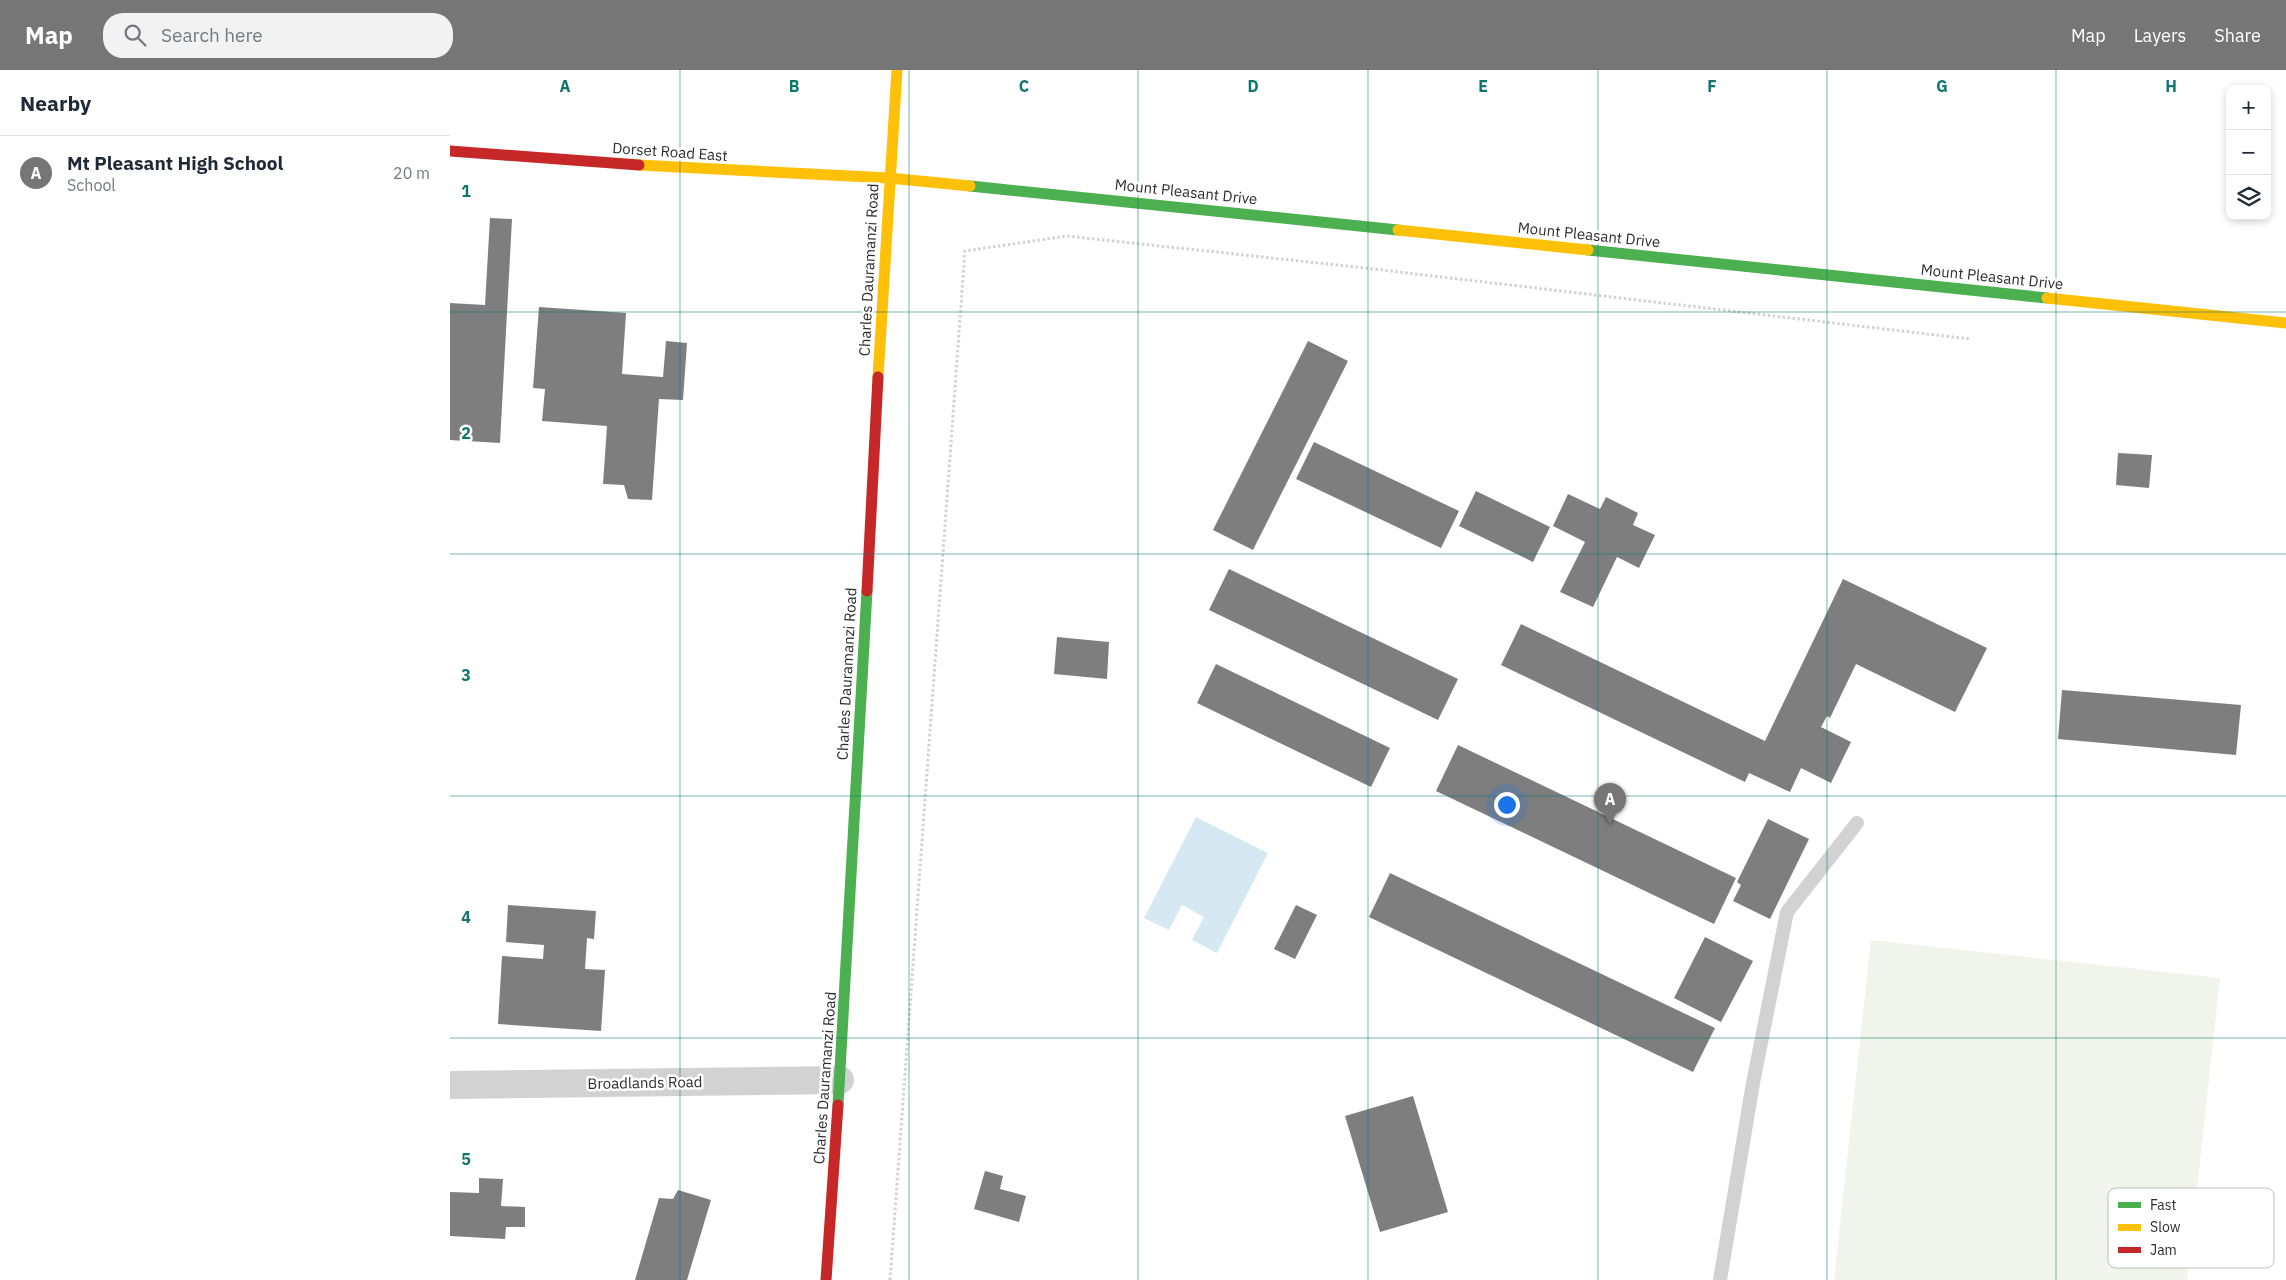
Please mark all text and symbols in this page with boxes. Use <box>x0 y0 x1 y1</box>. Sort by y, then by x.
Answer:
search box <box>103 13 453 58</box>
text: Map <box>25 19 73 51</box>
icon: search <box>121 21 149 49</box>
text: Search here <box>161 23 263 47</box>
text: Map <box>2071 24 2106 47</box>
text: Layers <box>2134 24 2186 47</box>
text: Share <box>2214 24 2261 47</box>
text: A <box>560 76 571 96</box>
text: B <box>789 76 800 96</box>
text: C <box>1019 76 1029 96</box>
text: D <box>1247 76 1259 96</box>
text: E <box>1478 76 1488 96</box>
text: F <box>1707 76 1717 96</box>
text: G <box>1936 76 1948 96</box>
text: H <box>2165 76 2177 96</box>
map controls <box>2226 85 2271 220</box>
button: + <box>2226 85 2271 130</box>
text: Nearby <box>20 89 91 117</box>
button: − <box>2226 130 2271 175</box>
street label: Dorset Road East <box>612 138 728 165</box>
text: Mt Pleasant High School <box>67 151 283 175</box>
text: A <box>31 163 41 183</box>
text: 20 m <box>393 163 430 183</box>
text: School <box>67 175 116 195</box>
street label: Mount Pleasant Drive <box>1114 175 1258 208</box>
button: layers <box>2226 175 2271 220</box>
text: 1 <box>461 181 471 201</box>
street label: Charles Dauramanzi Road <box>854 183 883 357</box>
street label: Mount Pleasant Drive <box>1517 218 1661 251</box>
street label: Mount Pleasant Drive <box>1920 260 2064 293</box>
text: 2 <box>461 423 471 443</box>
street label: Charles Dauramanzi Road <box>832 587 861 761</box>
text: 3 <box>461 665 471 685</box>
pin: A <box>1594 783 1626 824</box>
your location <box>1494 792 1520 818</box>
text: 4 <box>461 907 471 927</box>
street label: Charles Dauramanzi Road <box>809 991 840 1165</box>
street label: Broadlands Road <box>587 1072 703 1093</box>
text: 5 <box>461 1149 471 1169</box>
legend <box>2108 1188 2274 1268</box>
text: Fast <box>2150 1196 2176 1214</box>
text: Slow <box>2150 1218 2181 1236</box>
text: Jam <box>2150 1241 2177 1259</box>

